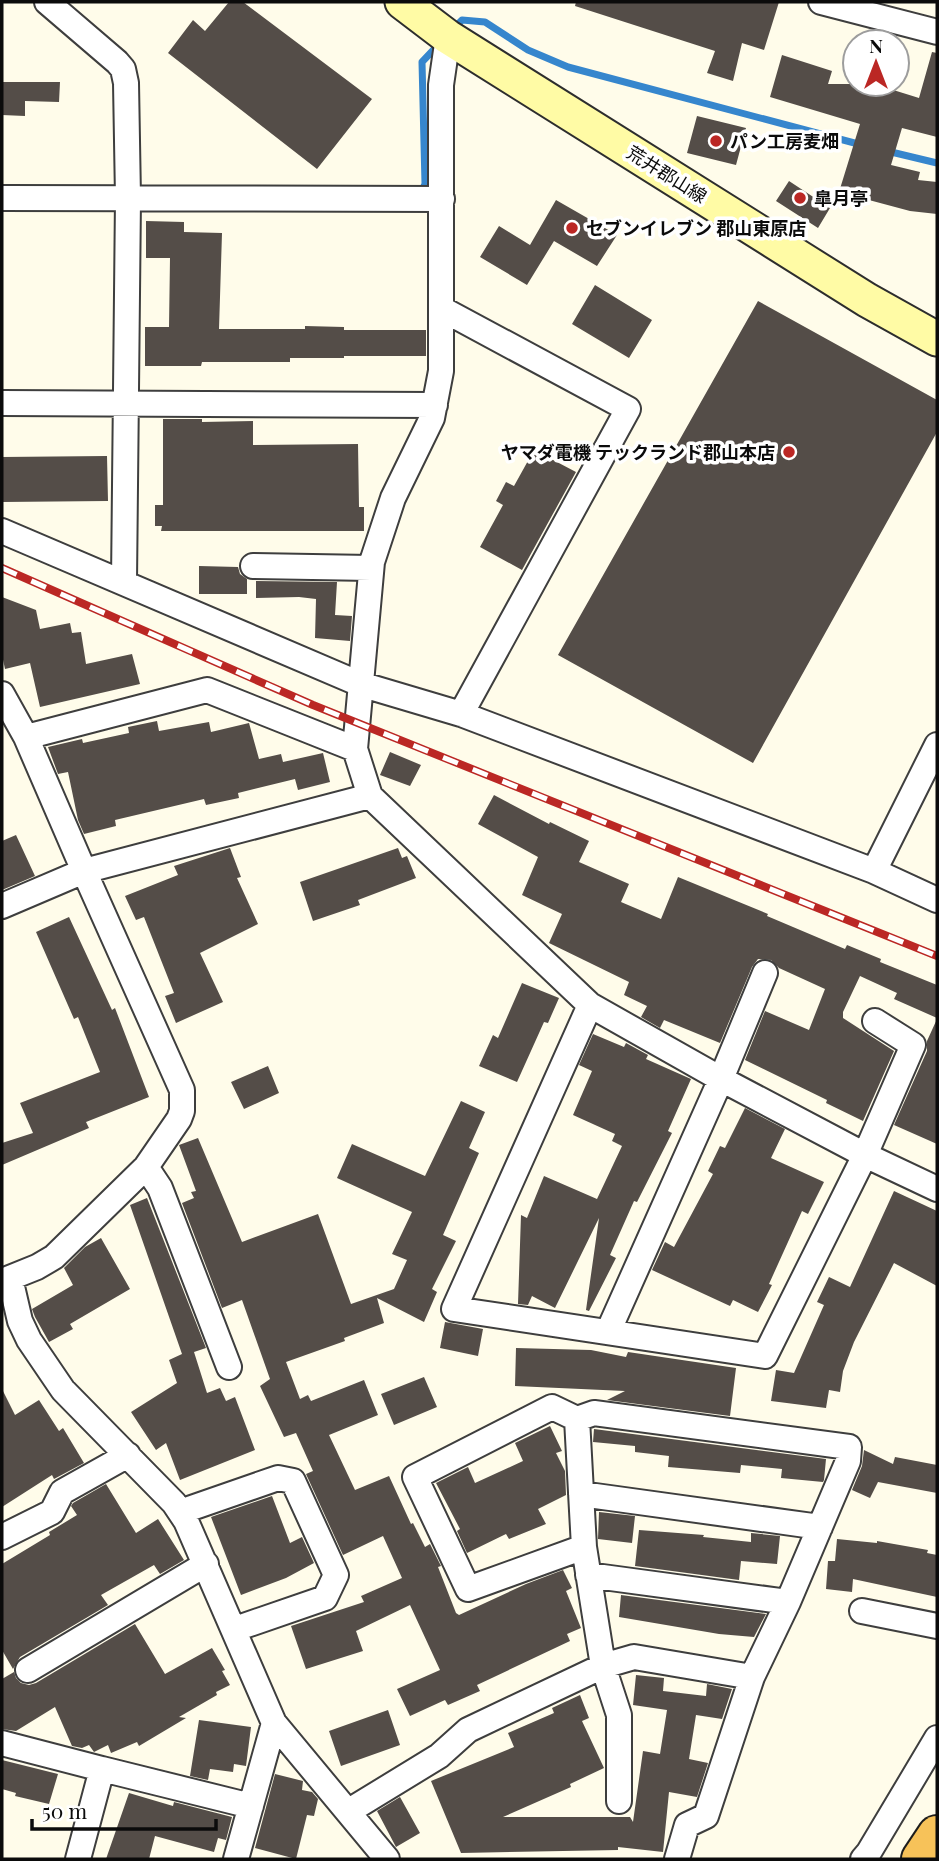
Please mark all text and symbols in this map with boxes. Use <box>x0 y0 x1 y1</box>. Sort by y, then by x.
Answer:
north arrow <box>841 28 911 98</box>
text: N <box>869 32 883 58</box>
place label: パン工房麦畑 <box>730 129 839 153</box>
marker: パン工房麦畑 <box>708 133 724 149</box>
street label: 荒井郡山線 <box>622 140 712 208</box>
place label: 皐月亭 <box>814 186 868 210</box>
marker: 皐月亭 <box>792 190 808 206</box>
place label: セブンイレブン 郡山東原店 <box>586 216 806 240</box>
marker: セブンイレブン 郡山東原店 <box>564 220 580 236</box>
place label: ヤマダ電機 テックランド郡山本店 <box>501 440 775 464</box>
marker: ヤマダ電機 テックランド郡山本店 <box>781 444 797 460</box>
scale bar <box>32 1787 215 1831</box>
text: 50 m <box>42 1796 88 1824</box>

